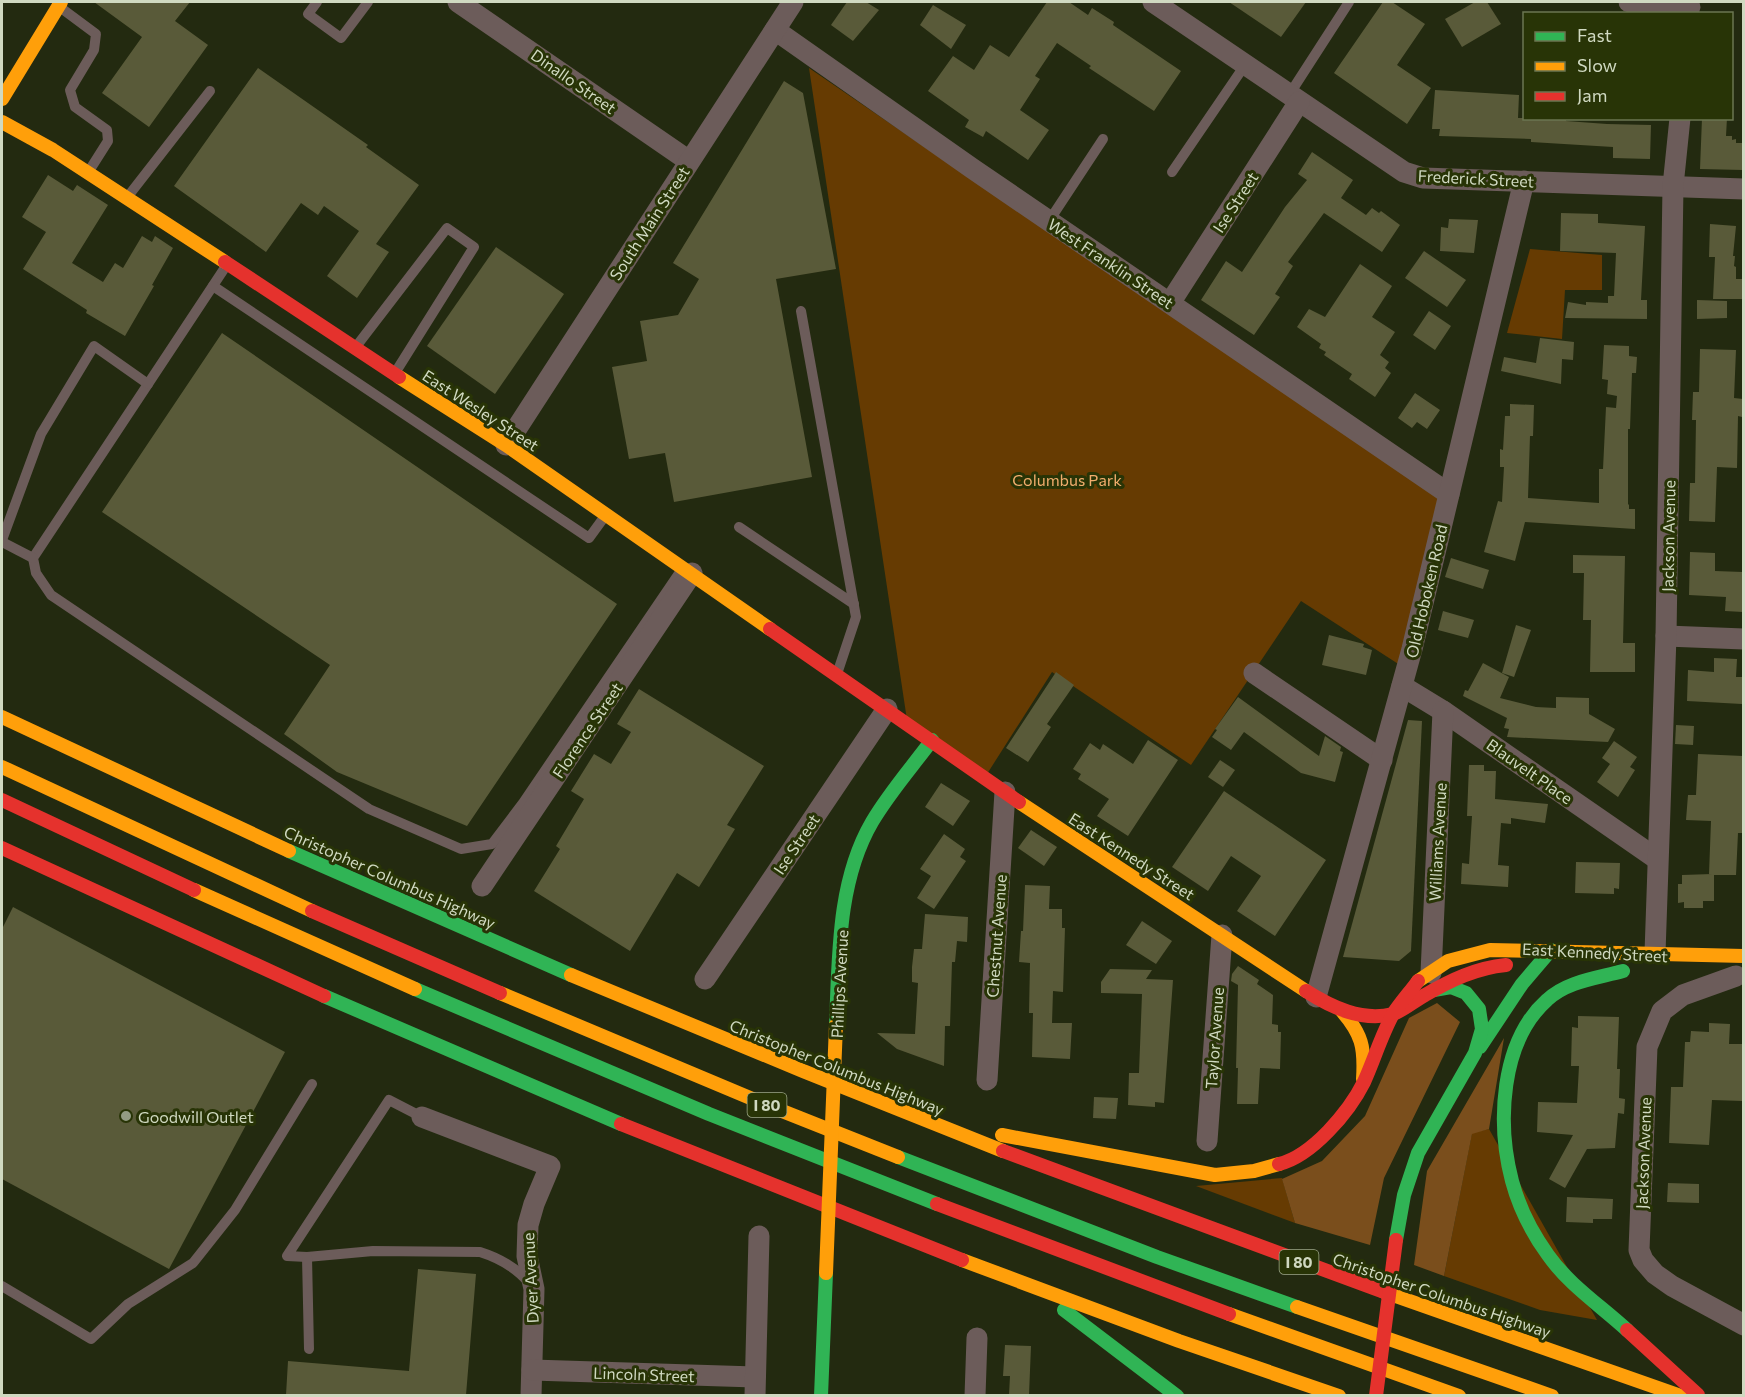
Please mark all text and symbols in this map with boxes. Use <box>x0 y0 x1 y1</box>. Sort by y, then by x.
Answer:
legend <box>1523 12 1733 120</box>
text: Fast <box>1577 24 1612 46</box>
street label: Dinallo Street <box>528 45 621 118</box>
text: Slow <box>1577 54 1617 76</box>
text: Jam <box>1577 84 1607 106</box>
street label: South Main Street <box>605 162 693 283</box>
street label: Frederick Street <box>1417 165 1535 191</box>
street label: Ise Street <box>1208 168 1262 236</box>
street label: West Franklin Street <box>1045 214 1178 312</box>
street label: East Wesley Street <box>419 365 543 455</box>
park label: Columbus Park <box>1012 470 1122 489</box>
street label: Jackson Avenue <box>1658 480 1678 592</box>
street label: Old Hoboken Road <box>1401 522 1451 660</box>
street label: Florence Street <box>548 678 626 781</box>
street label: Blauvelt Place <box>1483 734 1577 808</box>
street label: Williams Avenue <box>1424 782 1450 902</box>
street label: East Kennedy Street <box>1066 808 1199 904</box>
street label: Ise Street <box>769 810 823 878</box>
street label: Christopher Columbus Highway <box>281 822 499 932</box>
street label: Chestnut Avenue <box>982 874 1010 998</box>
street label: Phillips Avenue <box>827 929 851 1039</box>
street label: East Kennedy Street <box>1522 939 1669 965</box>
street label: Taylor Avenue <box>1201 987 1227 1089</box>
street label: Christopher Columbus Highway <box>727 1015 947 1119</box>
road number: I 80 <box>748 1093 786 1117</box>
street label: Jackson Avenue <box>1632 1097 1654 1209</box>
place label: Goodwill Outlet <box>138 1107 254 1126</box>
marker: Goodwill Outlet <box>119 1109 133 1123</box>
street label: Dyer Avenue <box>518 1232 542 1324</box>
street label: Christopher Columbus Highway <box>1330 1249 1554 1341</box>
road number: I 80 <box>1280 1250 1318 1274</box>
street label: Lincoln Street <box>593 1363 695 1385</box>

